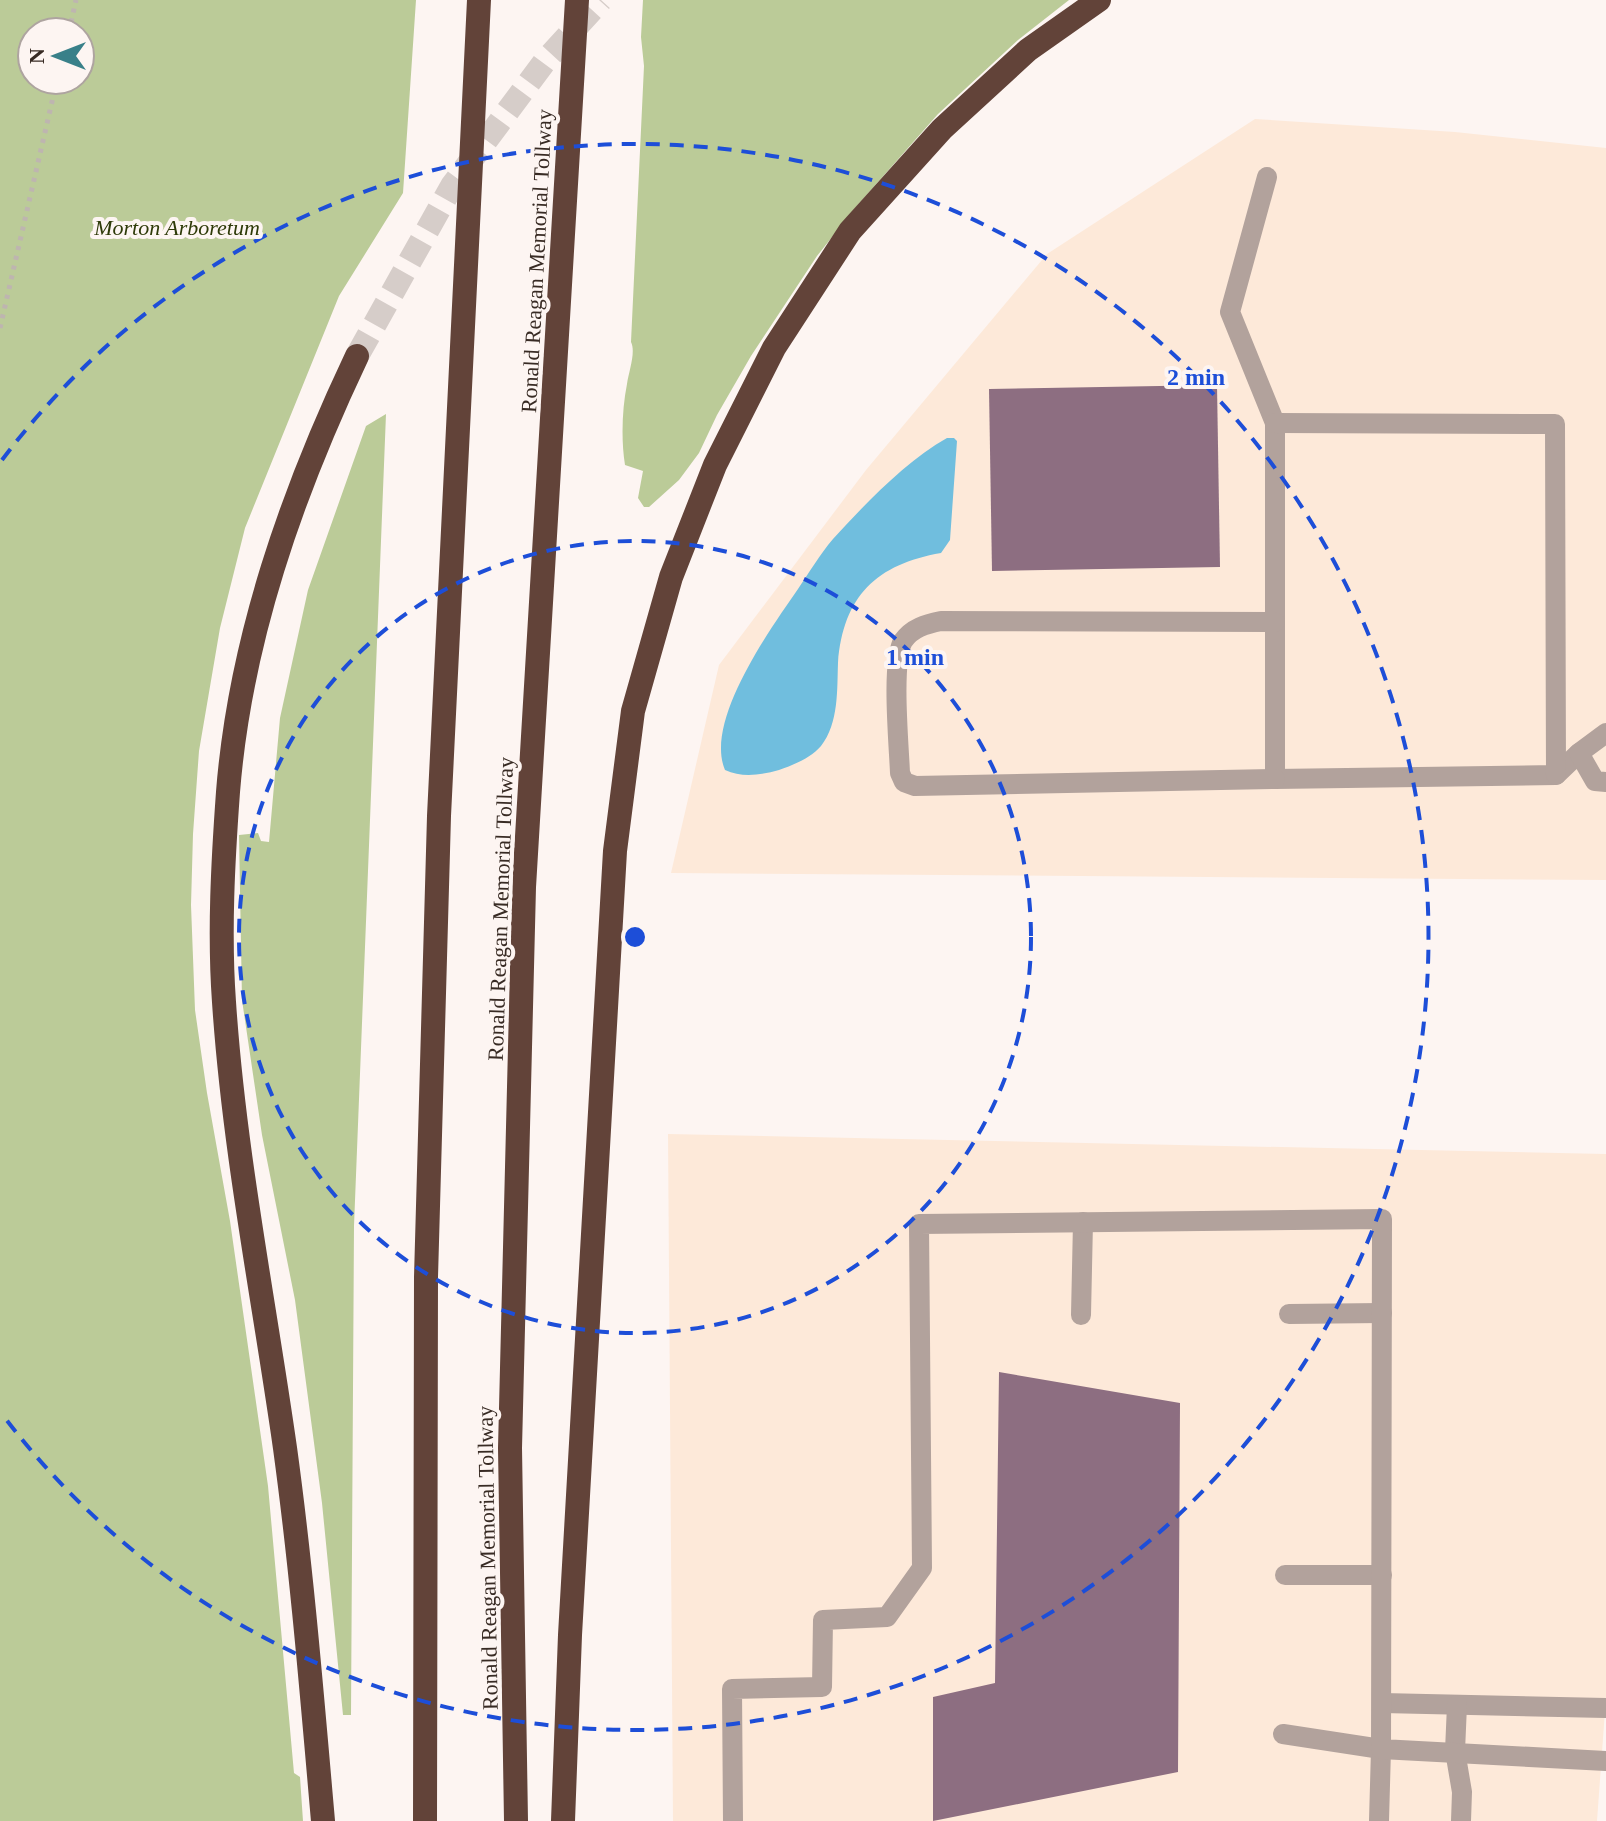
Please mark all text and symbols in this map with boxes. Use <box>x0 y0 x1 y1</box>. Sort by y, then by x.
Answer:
north arrow <box>16 16 96 96</box>
text: N <box>24 48 49 64</box>
street label: Ronald Reagan Memorial Tollway <box>516 109 557 414</box>
park label: Morton Arboretum <box>93 215 260 240</box>
text: 2 min <box>1167 364 1225 390</box>
text: 1 min <box>886 644 944 670</box>
street label: Ronald Reagan Memorial Tollway <box>483 757 518 1061</box>
centre of rings <box>621 923 649 951</box>
street label: Ronald Reagan Memorial Tollway <box>472 1406 503 1710</box>

